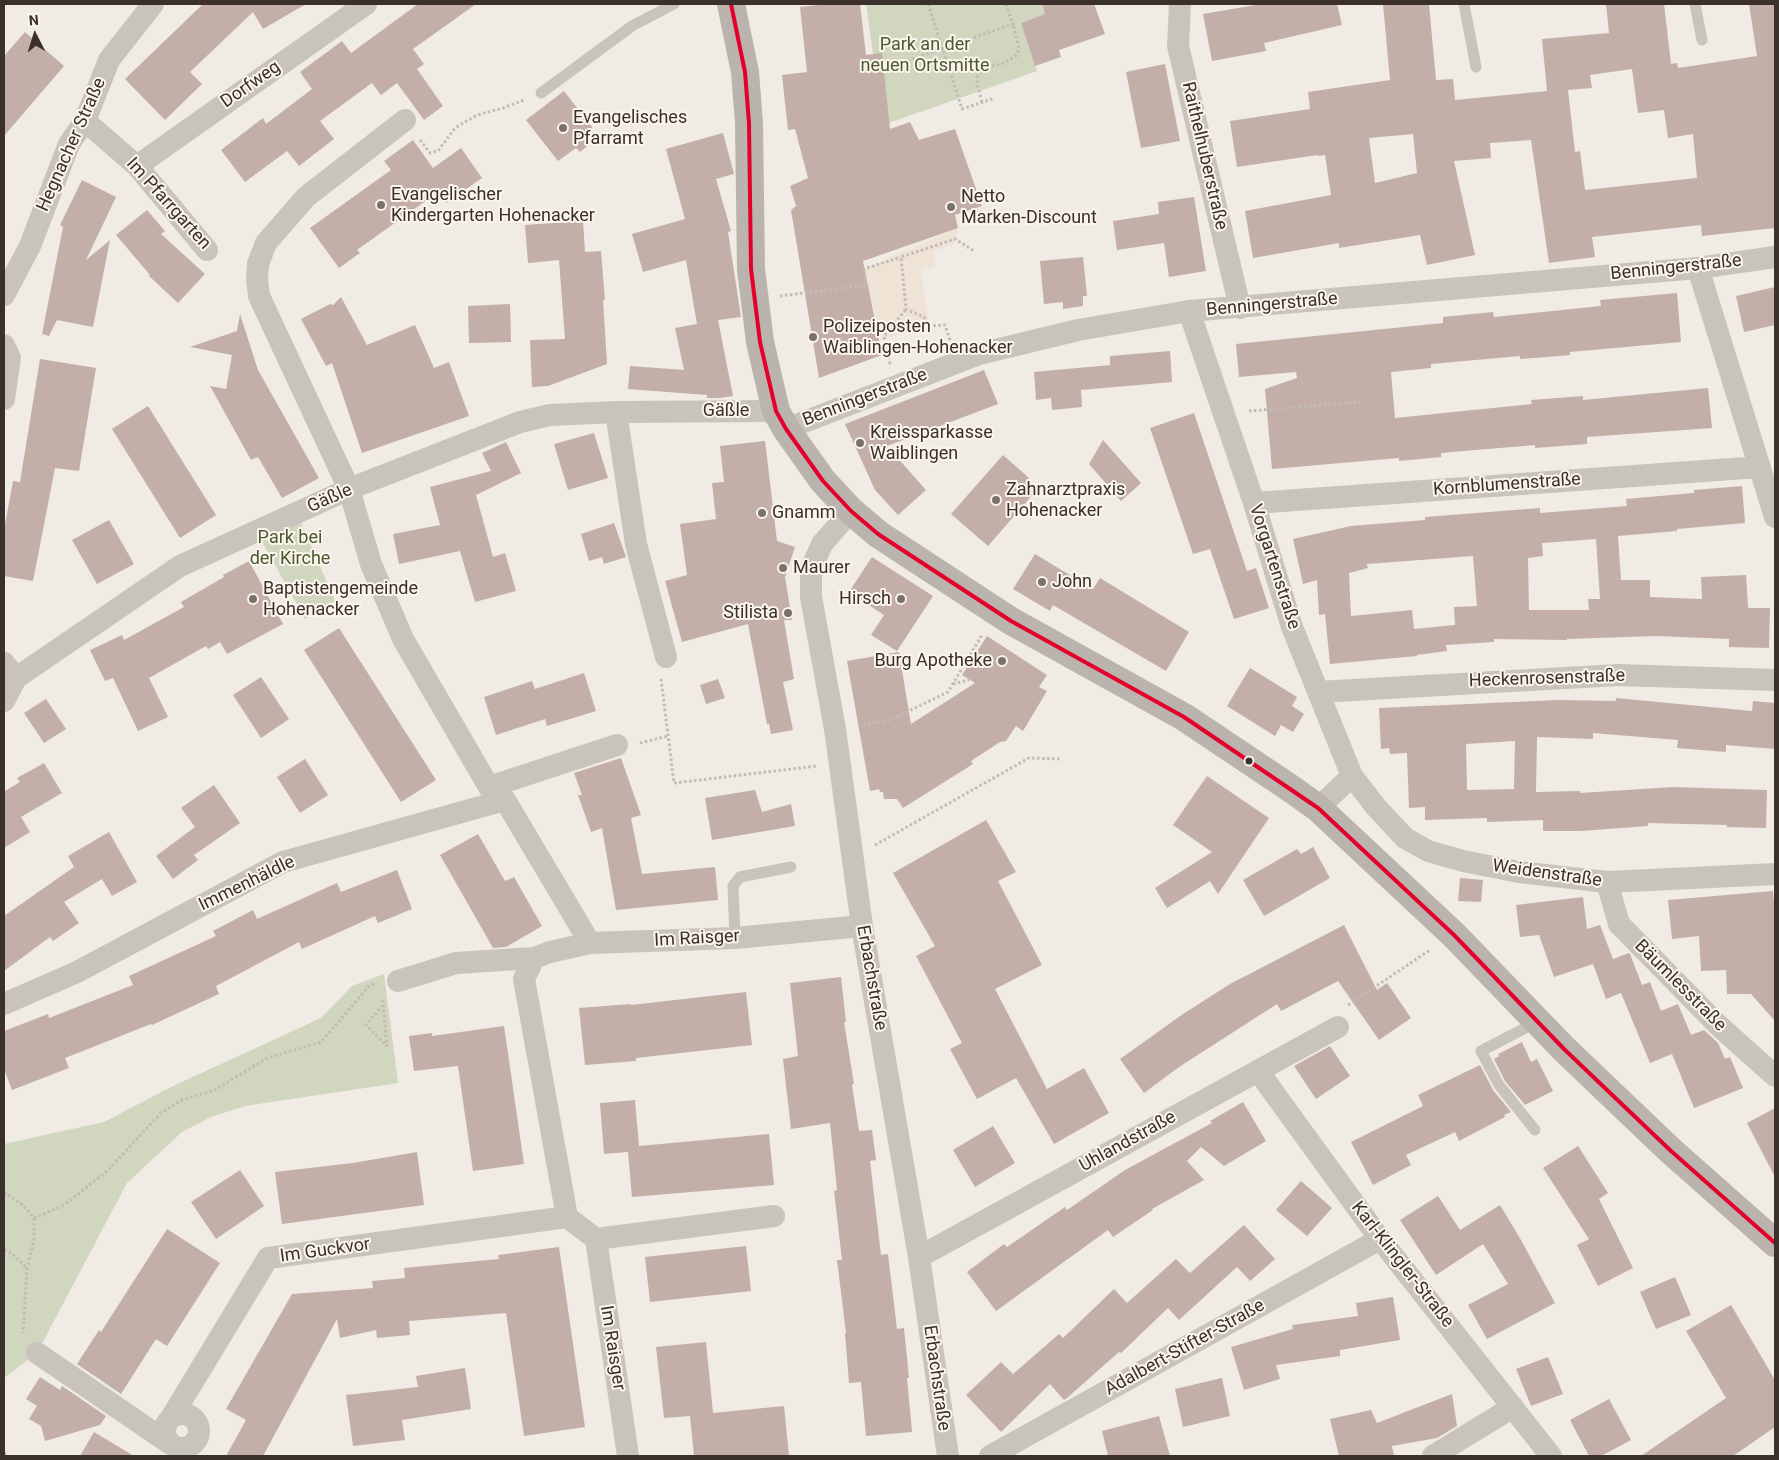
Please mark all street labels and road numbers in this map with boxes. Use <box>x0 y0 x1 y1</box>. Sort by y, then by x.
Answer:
street label: Dorfweg <box>217 57 285 113</box>
street label: Hegnacher Straße <box>33 75 111 215</box>
street label: Raithelhuberstraße <box>1176 80 1232 232</box>
street label: Im Pfarrgarten <box>121 154 215 254</box>
street label: Benningerstraße <box>1609 250 1743 286</box>
street label: Benningerstraße <box>1205 289 1339 321</box>
street label: Benningerstraße <box>800 364 930 432</box>
street label: Gäßle <box>703 400 749 422</box>
street label: Kornblumenstraße <box>1432 469 1582 501</box>
street label: Gäßle <box>304 480 356 518</box>
street label: Vorgartenstraße <box>1244 502 1304 632</box>
street label: Heckenrosenstraße <box>1469 665 1625 693</box>
street label: Immenhäldle <box>195 851 299 917</box>
street label: Weidenstraße <box>1491 856 1603 892</box>
street label: Erbachstraße <box>851 924 891 1032</box>
street label: Im Raisger <box>654 926 740 952</box>
street label: Bäumlesstraße <box>1630 936 1730 1036</box>
street label: Uhlandstraße <box>1076 1107 1180 1177</box>
street label: Karl-Klingler-Straße <box>1346 1198 1458 1332</box>
street label: Im Guckvor <box>279 1234 371 1268</box>
street label: Adalbert-Stifter-Straße <box>1101 1295 1269 1401</box>
street label: Im Raisger <box>595 1304 629 1392</box>
street label: Erbachstraße <box>918 1324 954 1432</box>

